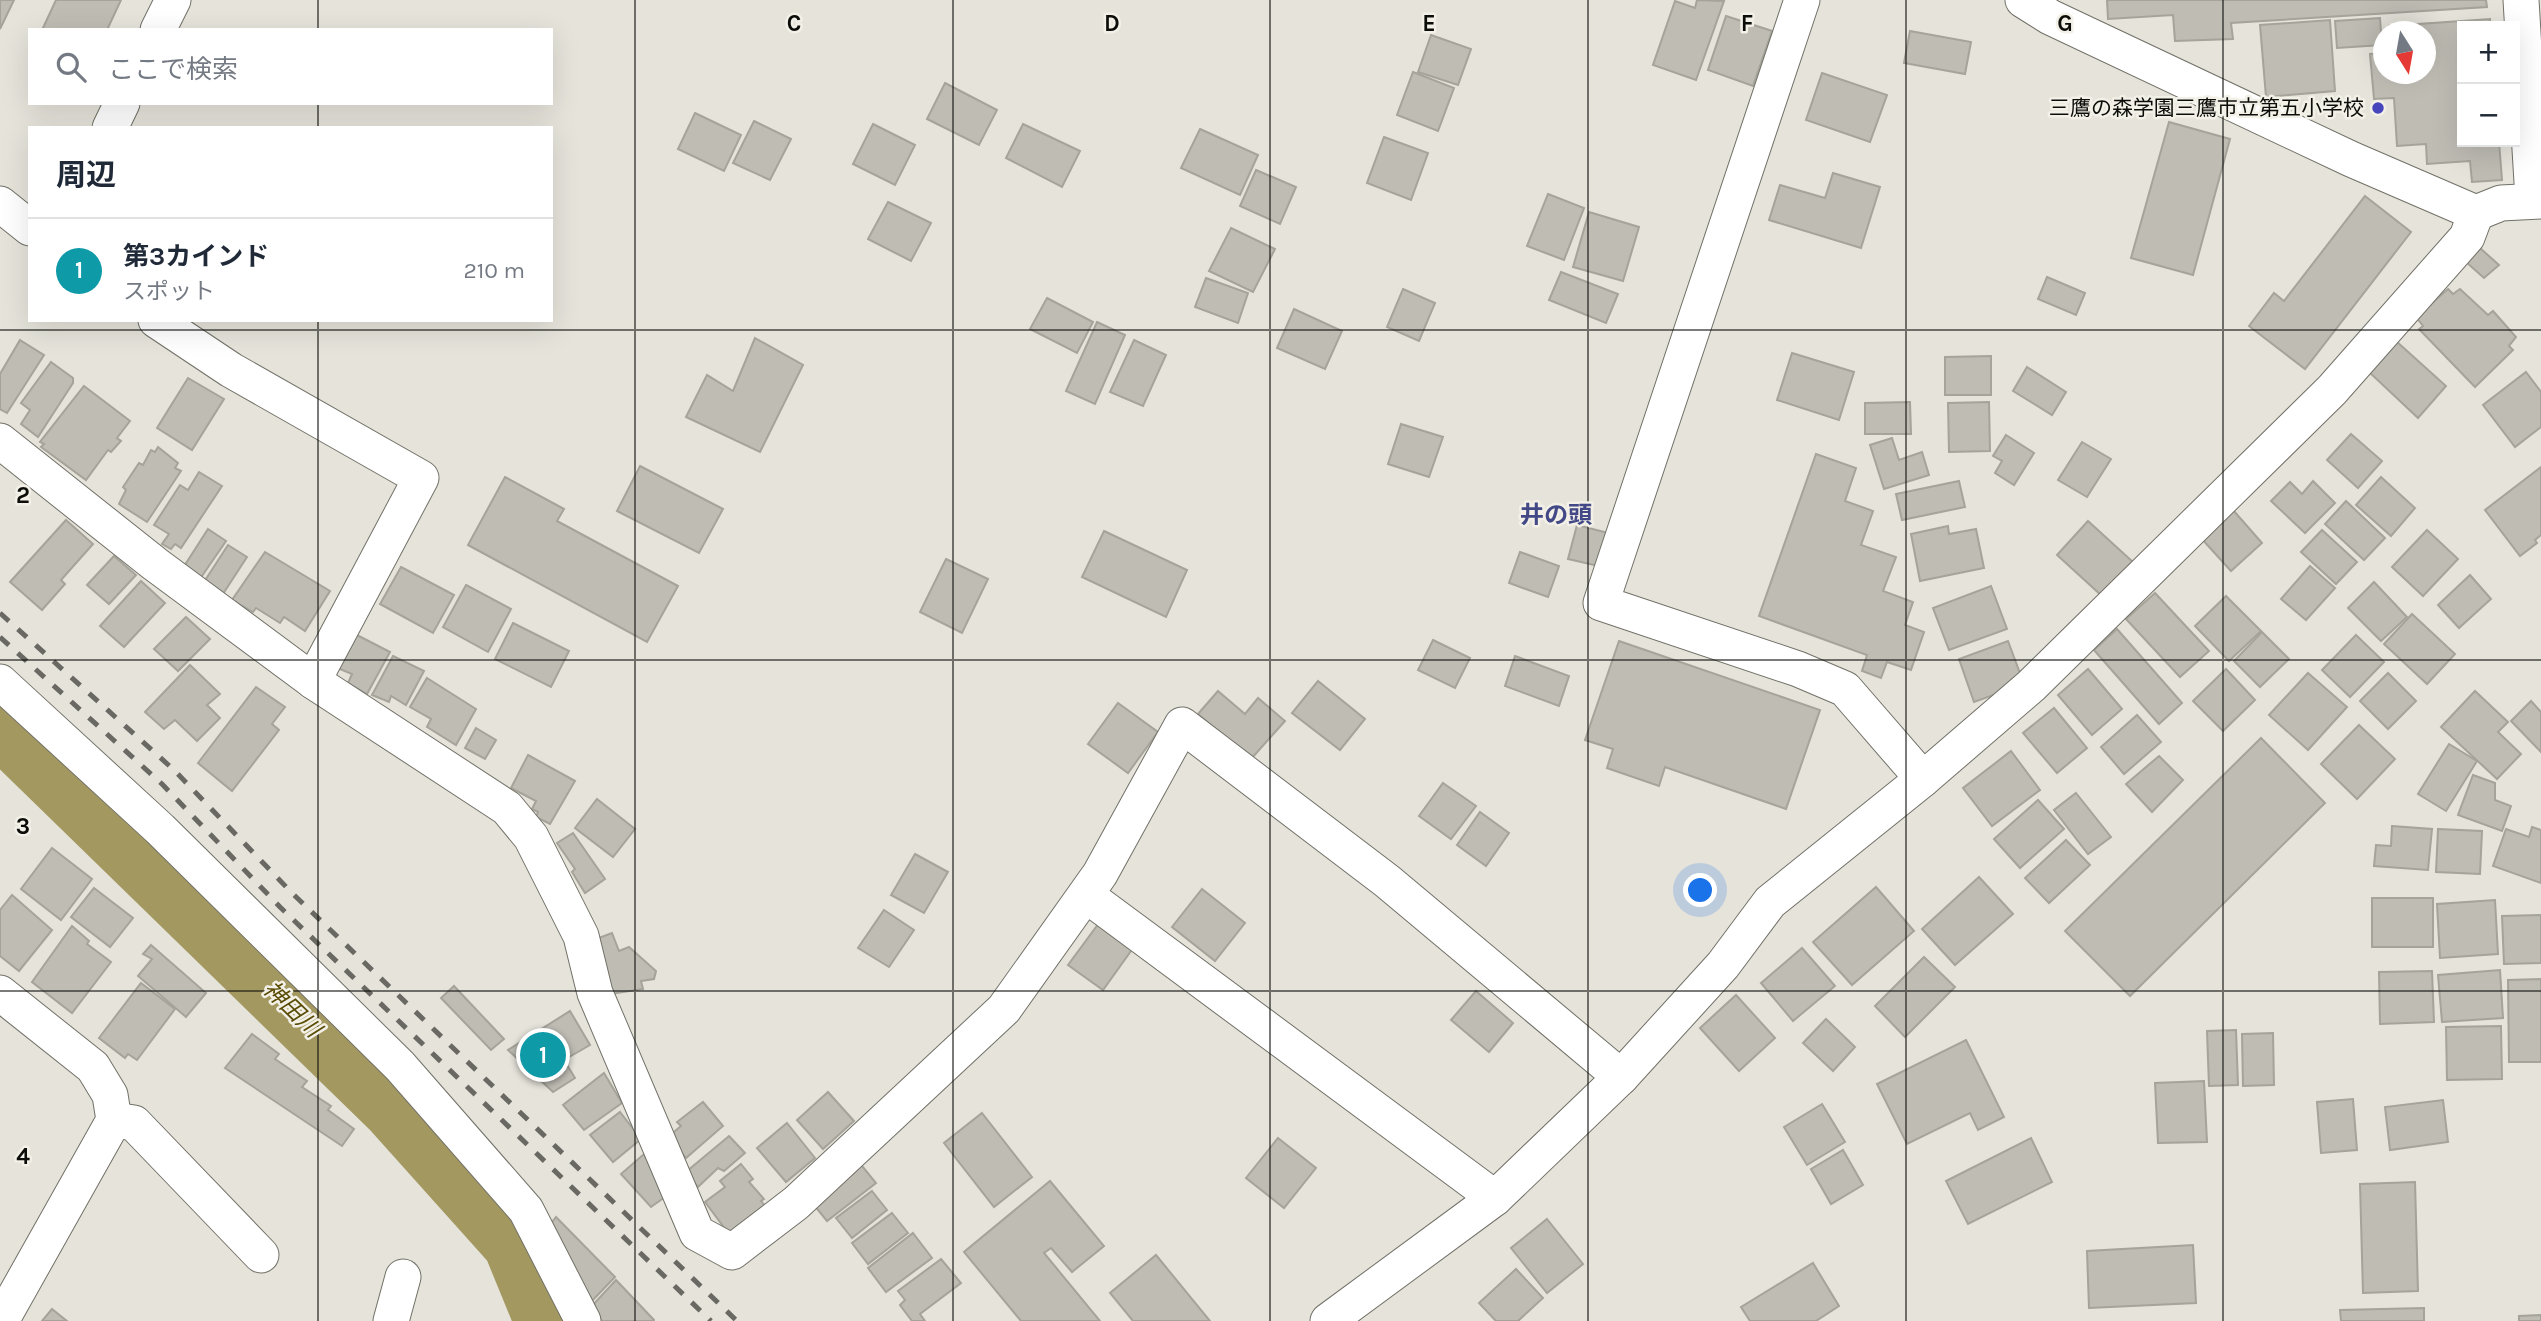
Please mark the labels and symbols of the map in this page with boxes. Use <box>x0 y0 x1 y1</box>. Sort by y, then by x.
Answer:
text: C <box>787 10 801 37</box>
text: D <box>1104 10 1120 37</box>
text: E <box>1422 10 1436 37</box>
text: F <box>1741 10 1753 37</box>
text: G <box>2057 10 2073 37</box>
north arrow <box>2373 21 2436 84</box>
place label: 三鷹の森学園三鷹市立第五小学校 <box>2049 96 2364 120</box>
marker: 三鷹の森学園三鷹市立第五小学校 <box>2370 100 2386 116</box>
text: 2 <box>16 482 30 509</box>
district label: 井の頭 <box>1520 501 1592 529</box>
text: 3 <box>16 813 30 840</box>
your location <box>1683 873 1717 907</box>
water label: 神田川 <box>258 975 328 1045</box>
pin: 1 <box>520 1029 566 1081</box>
text: 4 <box>16 1143 30 1170</box>

